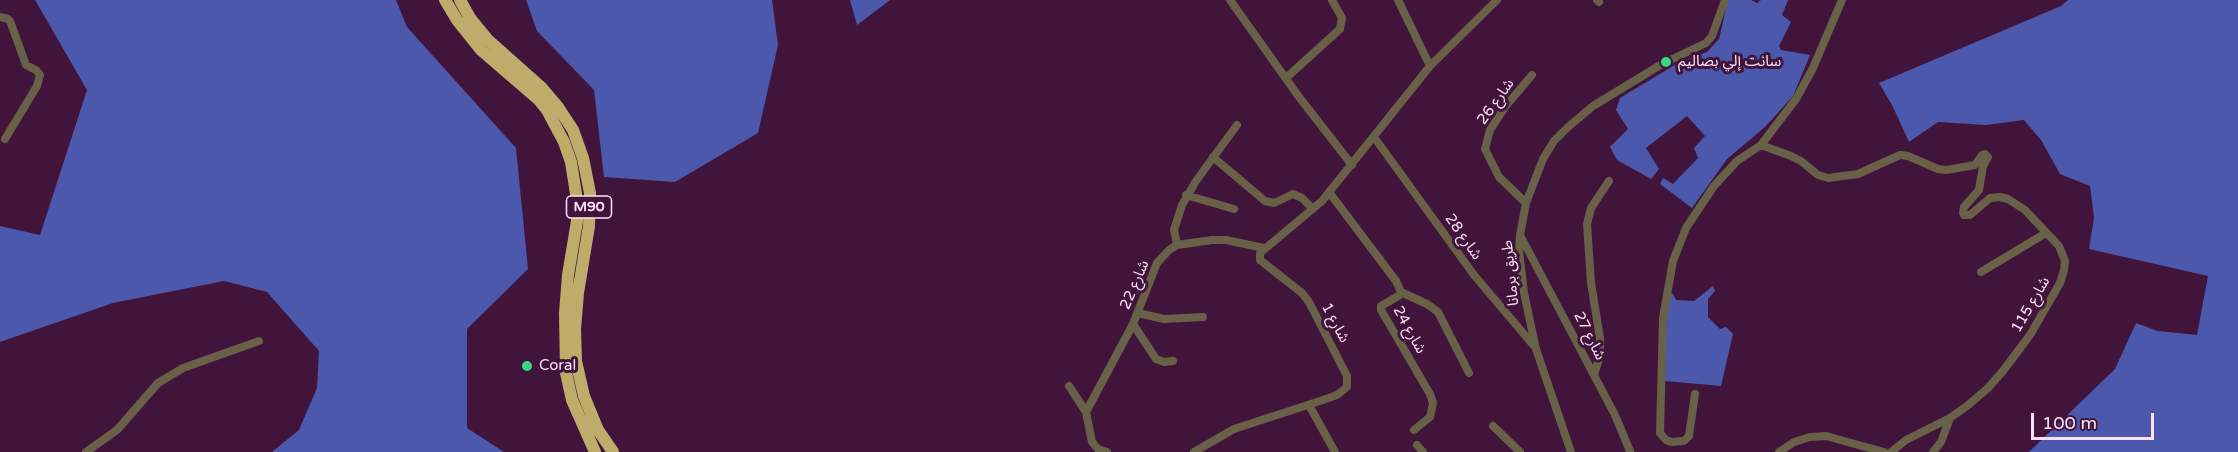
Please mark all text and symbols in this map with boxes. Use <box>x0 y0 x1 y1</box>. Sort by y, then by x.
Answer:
place label: سانت إلي بصاليم <box>1678 53 1781 71</box>
marker: سانت إلي بصاليم <box>1659 55 1673 69</box>
street label: شارع 26 <box>1474 76 1518 128</box>
road number: M90 <box>566 196 612 218</box>
street label: شارع 28 <box>1441 211 1485 263</box>
street label: طريق برمانا <box>1499 239 1523 307</box>
street label: شارع 22 <box>1117 258 1153 312</box>
street label: شارع 115 <box>2008 274 2054 336</box>
street label: شارع 1 <box>1317 300 1353 346</box>
street label: شارع 24 <box>1389 303 1429 357</box>
street label: شارع 27 <box>1569 309 1609 363</box>
place label: Coral <box>539 357 576 375</box>
marker: Coral <box>520 359 534 373</box>
scale bar <box>2034 401 2157 439</box>
text: 100 m <box>2042 412 2097 434</box>

